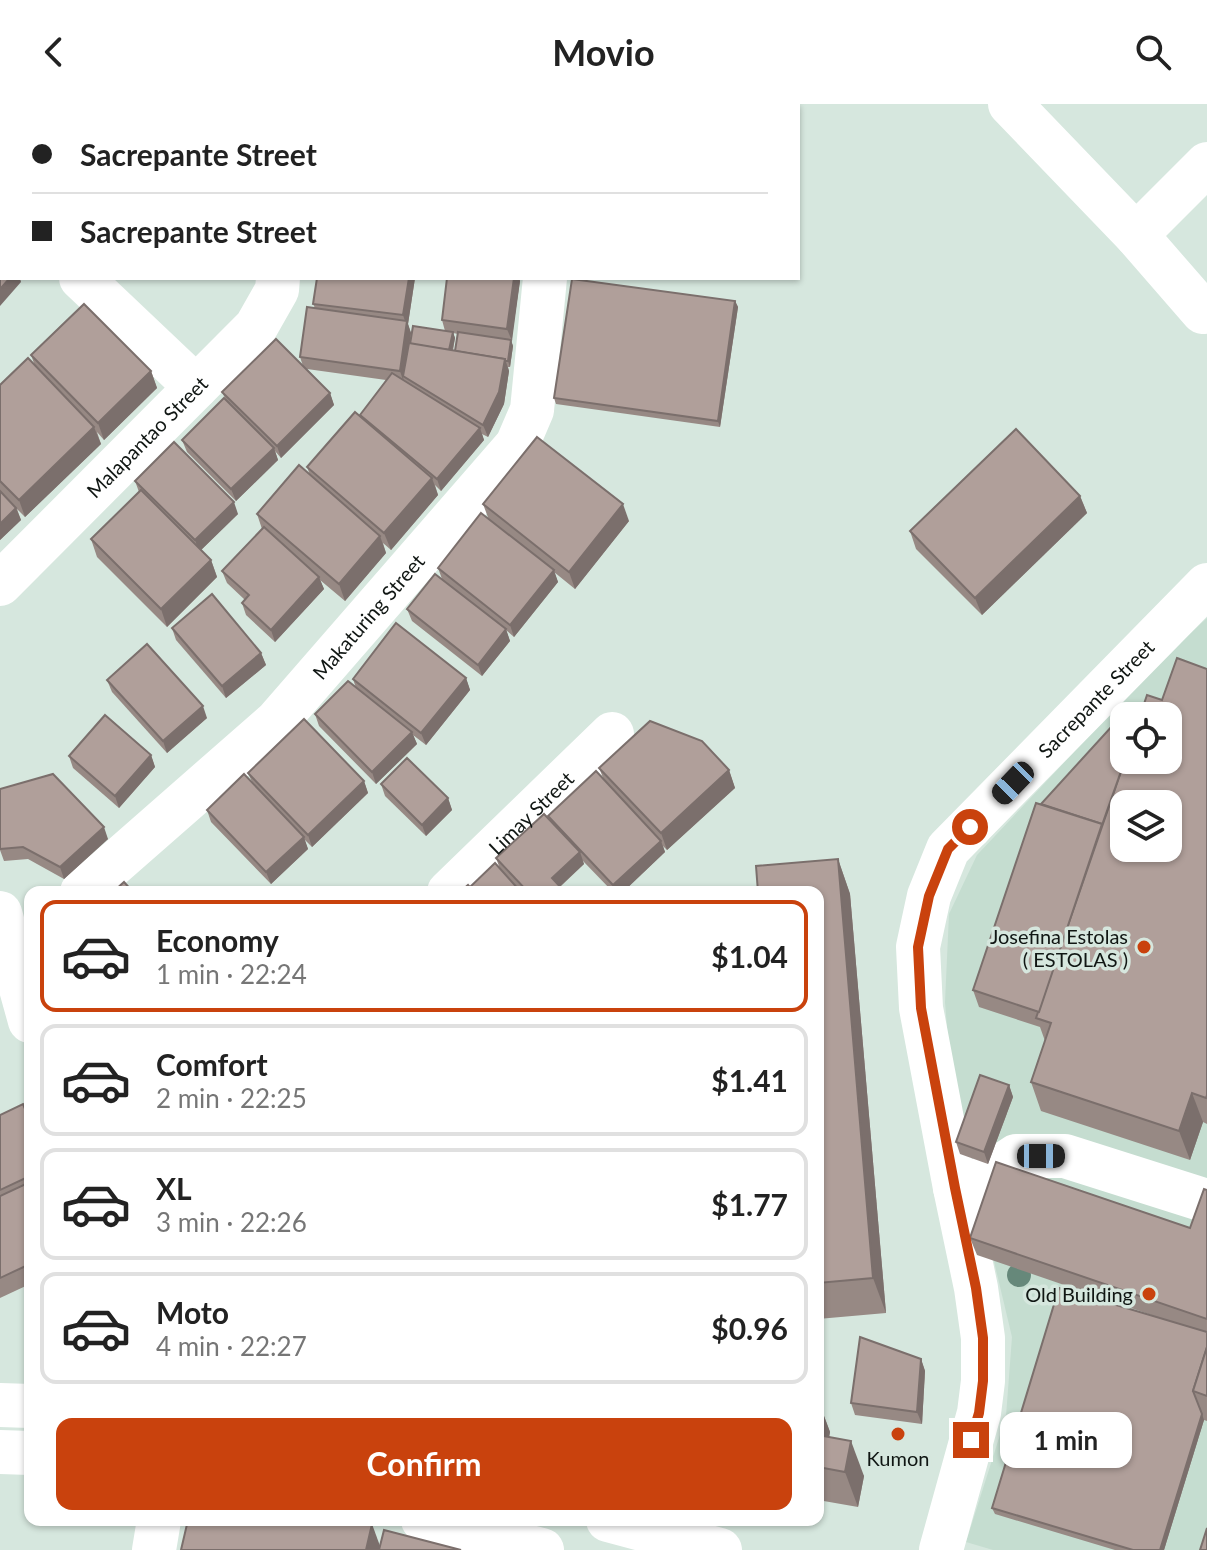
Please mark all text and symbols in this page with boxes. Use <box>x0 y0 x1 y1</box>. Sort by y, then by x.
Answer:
icon: back <box>32 30 76 74</box>
text: Movio <box>552 30 655 74</box>
icon: search <box>1131 30 1175 74</box>
text: Sacrepante Street <box>80 136 317 172</box>
text: Sacrepante Street <box>80 213 317 249</box>
street label: Malapantao Street <box>81 371 212 502</box>
street label: Makaturing Street <box>307 549 429 684</box>
street label: Sacrepante Street <box>1033 635 1159 762</box>
map controls <box>1110 702 1182 862</box>
button: locate <box>1110 702 1182 774</box>
car <box>988 757 1038 809</box>
street label: Limay Street <box>483 766 578 859</box>
button: layers <box>1110 790 1182 862</box>
route start <box>952 809 988 845</box>
icon: car <box>60 920 132 992</box>
text: Economy <box>156 922 279 958</box>
place label: Josefina Estolas ( ESTOLAS ) <box>990 924 1128 971</box>
text: $1.04 <box>711 938 788 974</box>
marker: Josefina Estolas ( ESTOLAS ) <box>1135 938 1153 956</box>
text: 1 min · 22:24 <box>156 958 307 990</box>
icon: car <box>60 1044 132 1116</box>
text: Comfort <box>156 1046 268 1082</box>
text: $1.41 <box>711 1062 788 1098</box>
text: 2 min · 22:25 <box>156 1082 307 1114</box>
car <box>1017 1144 1065 1168</box>
icon: car <box>60 1168 132 1240</box>
text: XL <box>156 1170 192 1206</box>
text: $1.77 <box>711 1186 788 1222</box>
text: 3 min · 22:26 <box>156 1206 307 1238</box>
place label: Old Building <box>1025 1282 1133 1306</box>
marker: Old Building <box>1140 1285 1158 1303</box>
icon: car <box>60 1292 132 1364</box>
text: Moto <box>156 1294 229 1330</box>
text: $0.96 <box>711 1310 788 1346</box>
text: 4 min · 22:27 <box>156 1330 307 1362</box>
callout: 1 min <box>999 1412 1131 1468</box>
button: Confirm <box>56 1418 792 1510</box>
route end <box>953 1422 989 1458</box>
text: 1 min <box>1034 1424 1098 1456</box>
marker: Kumon <box>889 1425 907 1443</box>
place label: Kumon <box>867 1446 929 1470</box>

